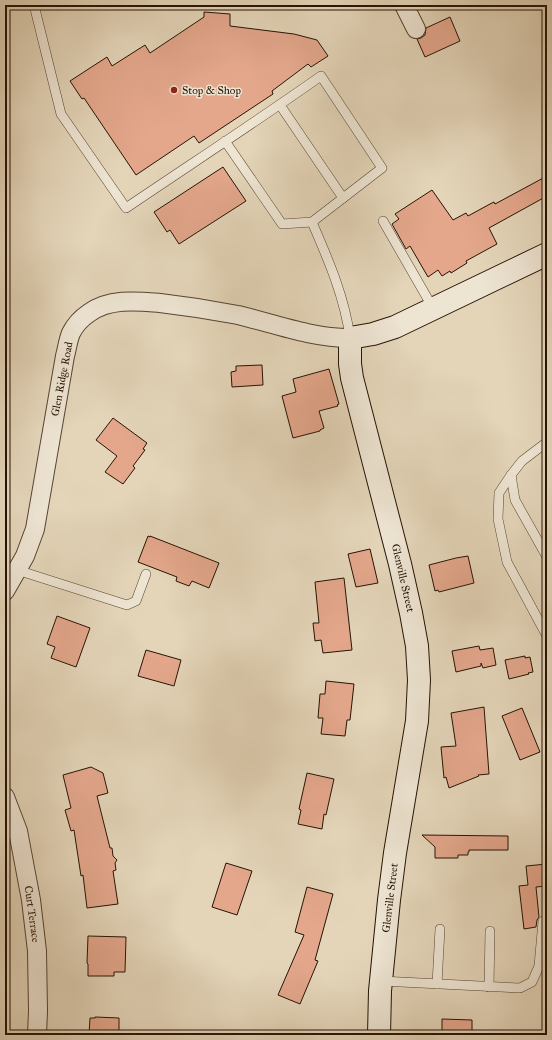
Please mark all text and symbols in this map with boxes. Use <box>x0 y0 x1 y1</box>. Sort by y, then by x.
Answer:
place label: Stop & Shop <box>182 84 241 97</box>
marker: Stop & Shop <box>169 85 179 95</box>
street label: Glen Ridge Road <box>48 340 76 417</box>
street label: Glenville Street <box>389 542 417 614</box>
street label: Glenville Street <box>379 862 401 933</box>
street label: Curt Terrace <box>22 885 42 944</box>

